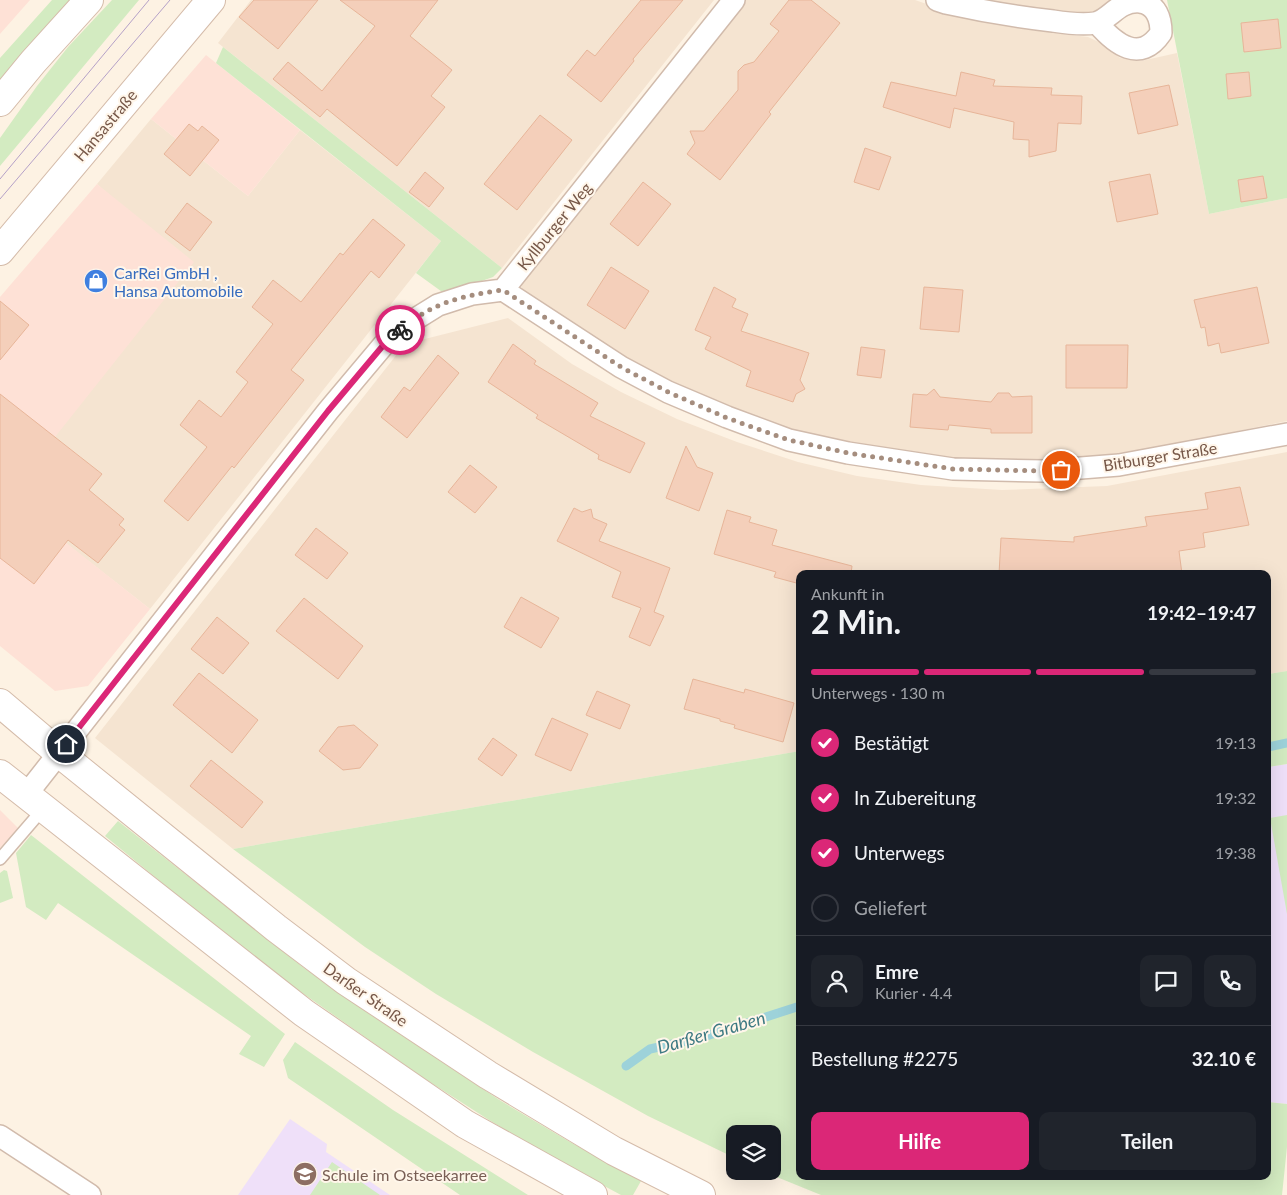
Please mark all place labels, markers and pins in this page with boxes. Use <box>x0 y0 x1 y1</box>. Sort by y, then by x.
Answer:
place label: CarRei GmbH , Hansa Automobile <box>114 263 243 300</box>
shop icon: CarRei GmbH , Hansa Automobile <box>83 268 109 294</box>
pin <box>1040 449 1082 491</box>
pin <box>45 723 87 765</box>
school or university icon: Schule im Ostseekarree <box>292 1161 318 1187</box>
place label: Schule im Ostseekarree <box>322 1165 487 1184</box>

